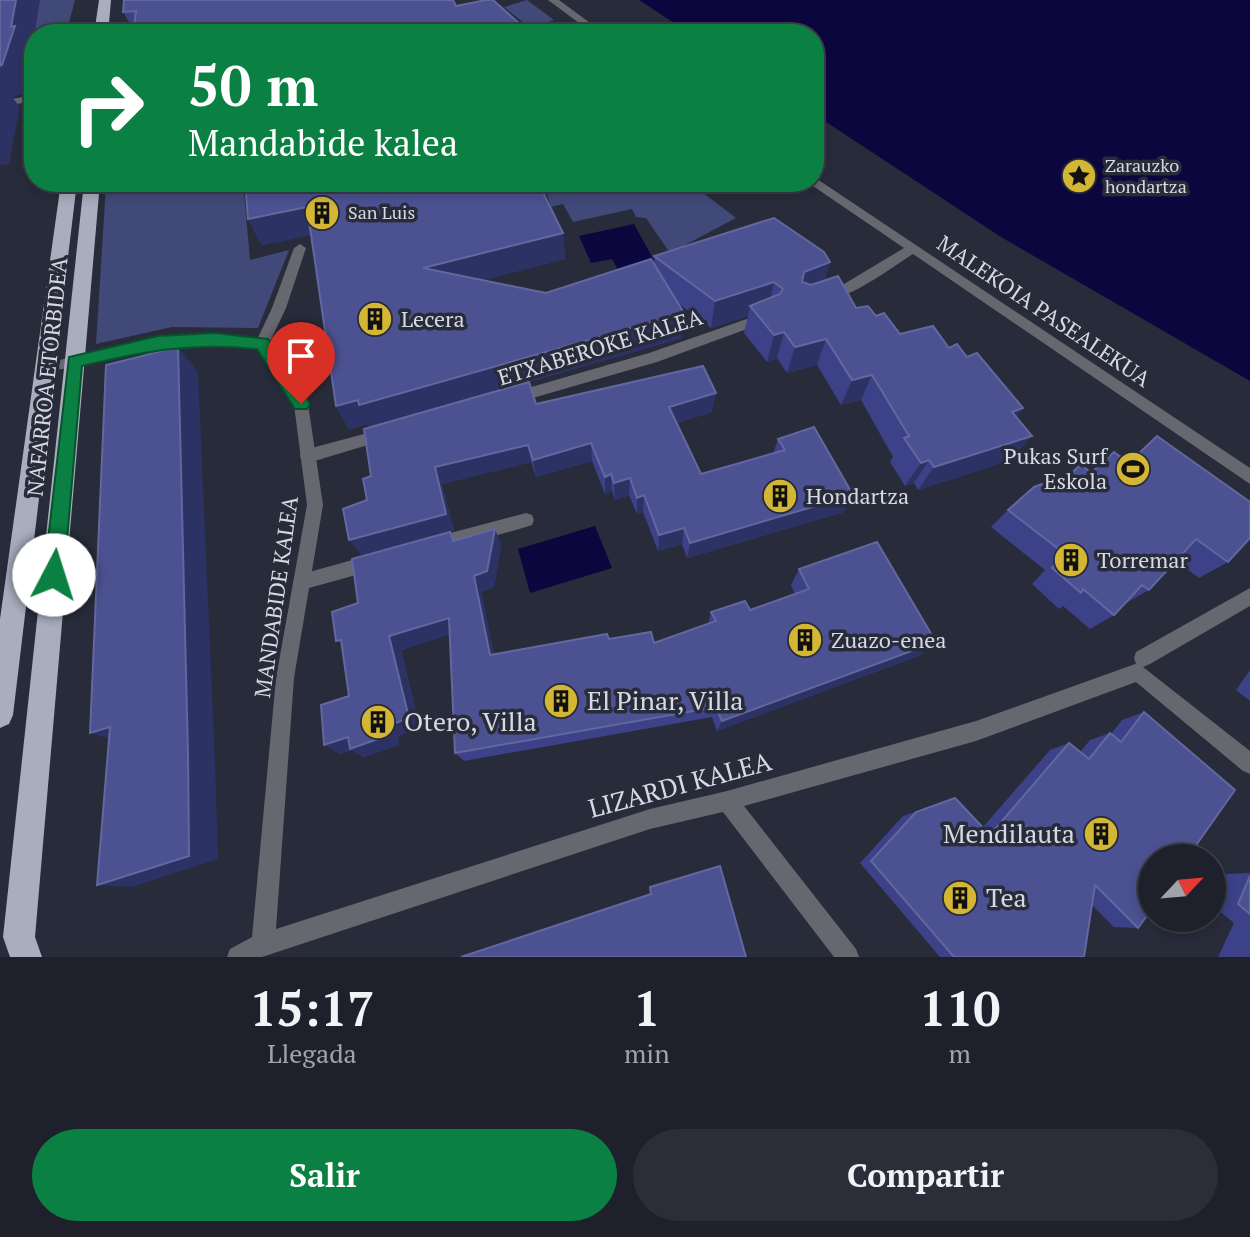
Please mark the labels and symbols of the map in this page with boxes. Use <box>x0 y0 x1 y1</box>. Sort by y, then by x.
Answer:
place label: Zarauzko hondartza <box>1105 153 1187 198</box>
place icon: Zarauzko hondartza <box>1060 157 1098 195</box>
building icon: San Luis <box>303 194 341 232</box>
place label: San Luis <box>348 200 415 224</box>
street label: MALEKOIA PASEALEKUA <box>932 228 1157 393</box>
street label: NAFARROA ETORBIDEA <box>20 255 74 498</box>
building icon: Lecera <box>356 300 394 338</box>
street label: ETXABEROKE KALEA <box>494 301 707 391</box>
place label: Lecera <box>401 304 465 333</box>
pin <box>267 322 335 404</box>
place label: Pukas Surf Eskola <box>1004 441 1108 495</box>
sports icon: Pukas Surf Eskola <box>1114 450 1152 488</box>
building icon: Hondartza <box>761 477 799 515</box>
place label: Hondartza <box>806 481 909 510</box>
street label: MANDABIDE KALEA <box>247 493 304 700</box>
position arrow <box>12 533 96 617</box>
building icon: Torremar <box>1052 541 1090 579</box>
place label: Torremar <box>1097 545 1188 574</box>
building icon: Zuazo-enea <box>786 621 824 659</box>
place label: Zuazo-enea <box>831 625 946 654</box>
building icon: El Pinar, Villa <box>542 682 580 720</box>
place label: El Pinar, Villa <box>587 683 743 717</box>
building icon: Otero, Villa <box>359 703 397 741</box>
place label: Otero, Villa <box>404 704 537 738</box>
street label: LIZARDI KALEA <box>584 743 775 825</box>
building icon: Mendilauta <box>1082 815 1120 853</box>
place label: Mendilauta <box>943 816 1075 850</box>
north arrow <box>1138 844 1226 932</box>
building icon: Tea <box>941 879 979 917</box>
place label: Tea <box>986 880 1027 914</box>

